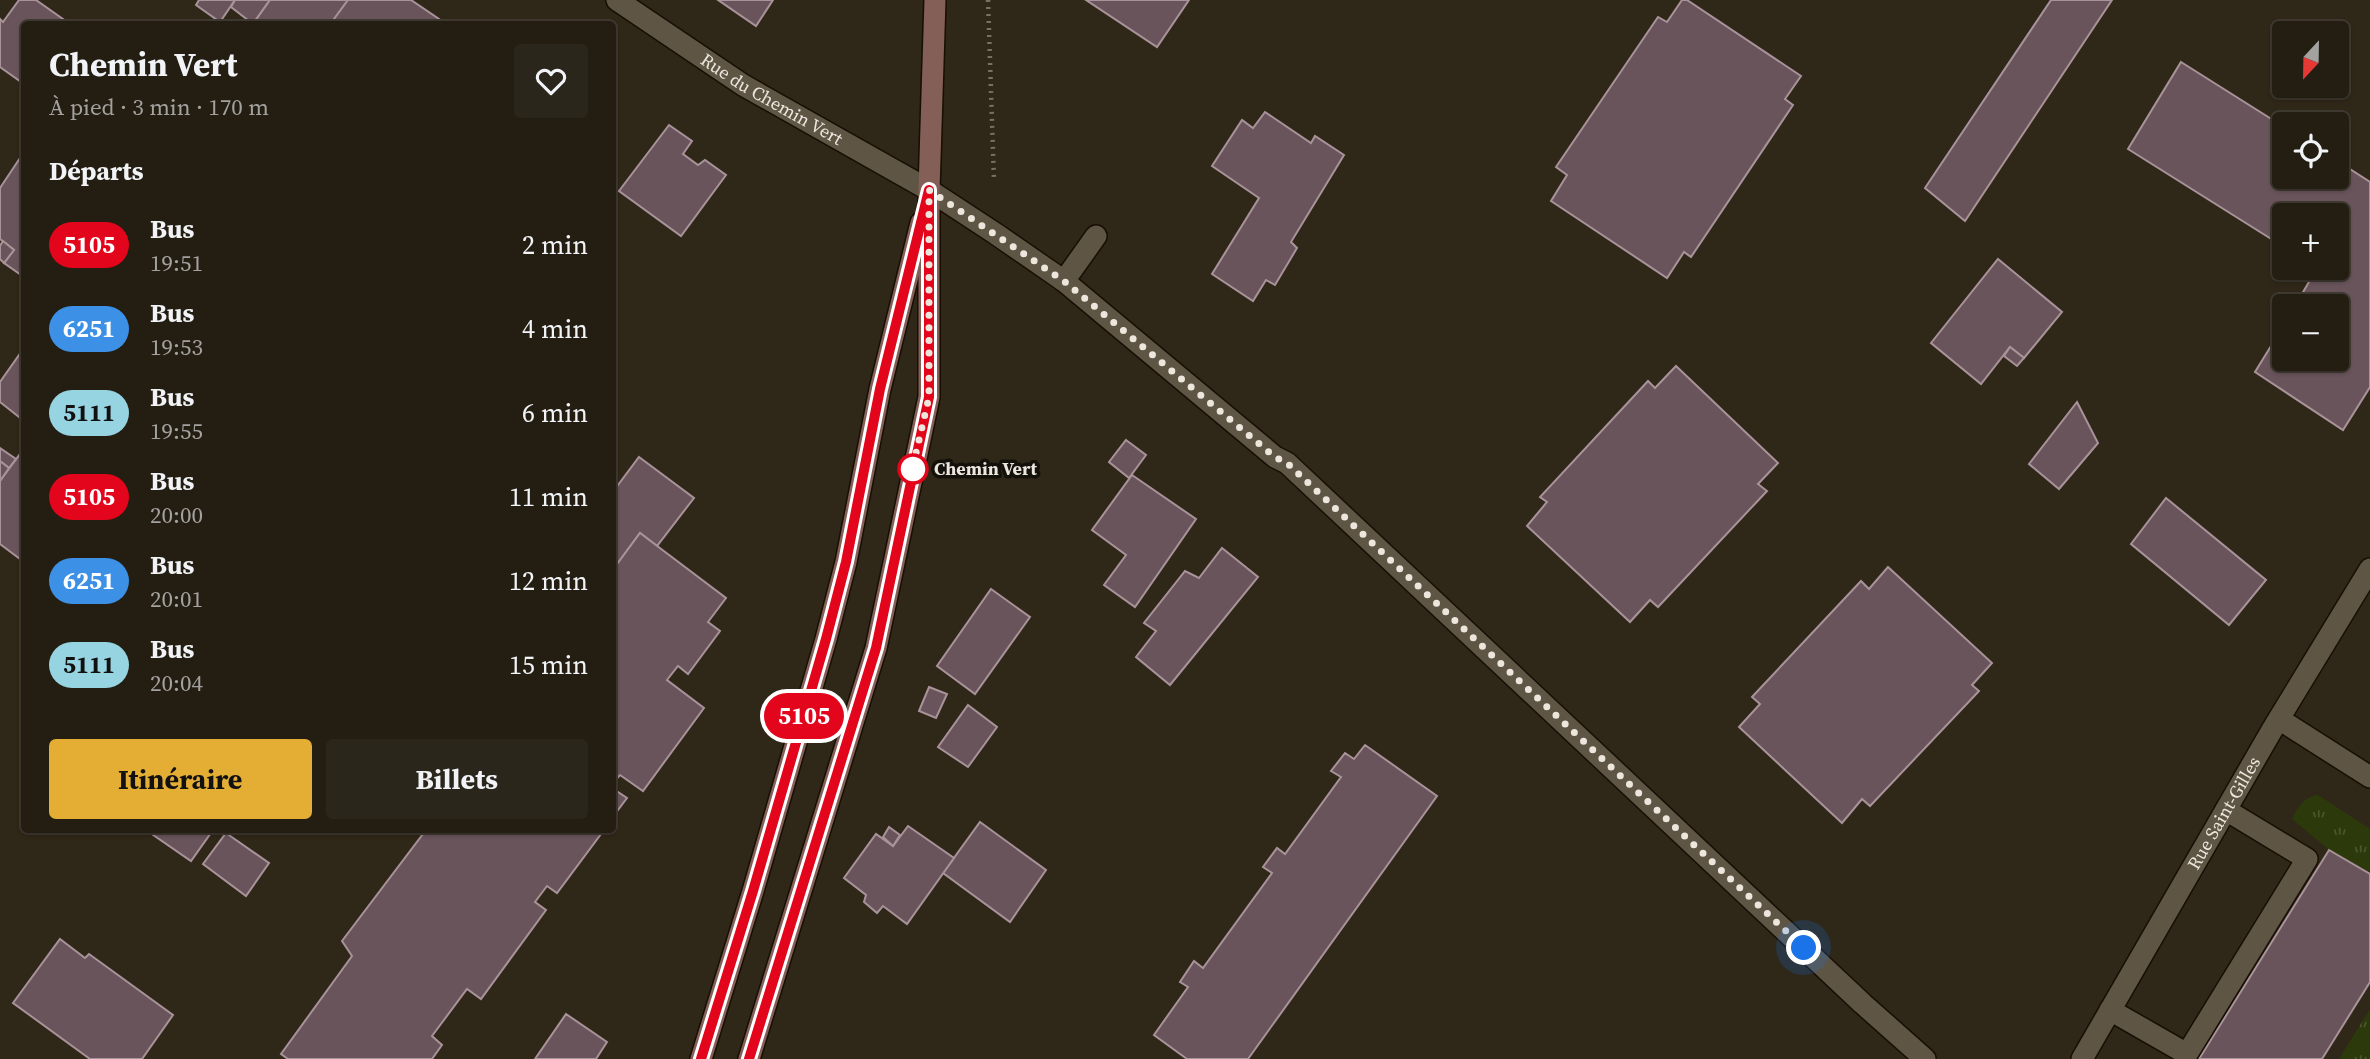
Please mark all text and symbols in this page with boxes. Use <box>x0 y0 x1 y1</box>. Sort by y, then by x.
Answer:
north arrow <box>2272 21 2348 98</box>
map controls <box>2272 21 2349 371</box>
text: Chemin Vert <box>49 42 238 87</box>
button: heart <box>514 44 588 118</box>
street label: Rue du Chemin Vert <box>696 47 848 151</box>
text: À pied · 3 min · 170 m <box>49 91 269 123</box>
button: locate <box>2272 112 2349 189</box>
text: Départs <box>49 153 144 189</box>
button: + <box>2272 203 2349 280</box>
text: Bus <box>150 211 194 247</box>
text: 2 min <box>522 227 588 263</box>
text: 5105 <box>63 228 115 261</box>
text: 19:51 <box>150 247 203 279</box>
button: − <box>2272 294 2349 371</box>
text: Bus <box>150 295 194 331</box>
text: 4 min <box>522 311 588 347</box>
text: 6251 <box>63 312 115 345</box>
text: 19:53 <box>150 331 203 363</box>
text: Bus <box>150 379 194 415</box>
text: 6 min <box>522 395 588 431</box>
text: 5111 <box>63 396 115 429</box>
text: 19:55 <box>150 415 203 447</box>
marker: Chemin Vert <box>898 454 928 484</box>
place label: Chemin Vert <box>934 456 1037 481</box>
text: Bus <box>150 463 194 499</box>
text: 11 min <box>509 479 588 515</box>
text: 5105 <box>63 480 115 513</box>
text: 20:00 <box>150 499 203 531</box>
text: Bus <box>150 547 194 583</box>
text: 12 min <box>509 563 588 599</box>
text: 6251 <box>63 564 115 597</box>
text: 20:01 <box>150 583 203 615</box>
text: Bus <box>150 631 194 667</box>
text: 15 min <box>509 647 588 683</box>
text: 5111 <box>63 648 115 681</box>
text: 20:04 <box>150 667 203 699</box>
line badge: 5105 <box>755 693 853 739</box>
text: 5105 <box>778 699 830 732</box>
button: Itinéraire <box>49 739 312 819</box>
button: Billets <box>326 739 588 819</box>
street label: Rue Saint-Gilles <box>2181 751 2266 874</box>
your location <box>1786 930 1821 965</box>

